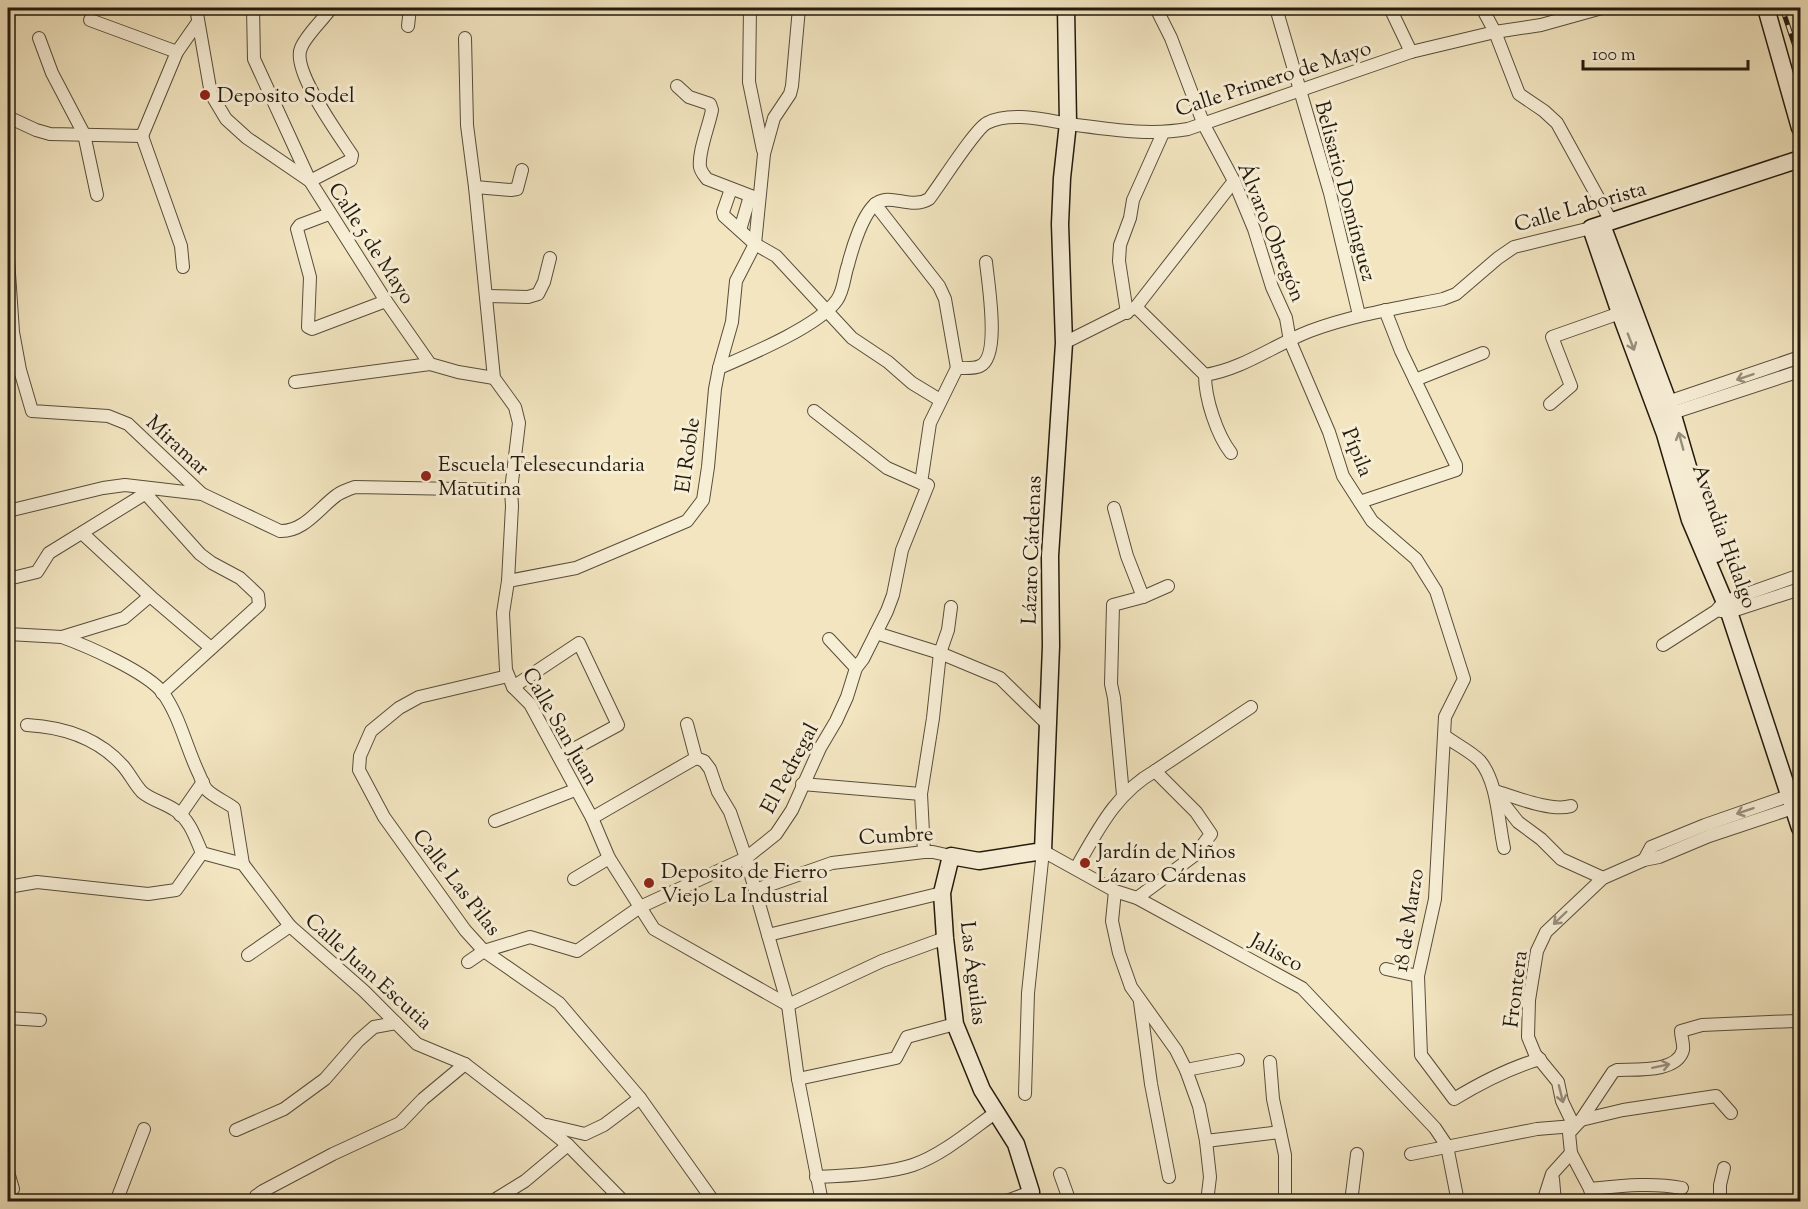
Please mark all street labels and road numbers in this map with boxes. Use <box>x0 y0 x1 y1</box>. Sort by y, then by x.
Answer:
street label: Calle Primero de Mayo <box>1172 34 1375 126</box>
street label: Belisario Domínguez <box>1306 98 1383 285</box>
street label: Álvaro Obregón <box>1229 159 1312 307</box>
street label: Calle Laborista <box>1511 175 1650 241</box>
street label: Calle 5 de Mayo <box>320 177 421 311</box>
street label: Miramar <box>138 409 215 484</box>
street label: El Roble <box>669 416 709 495</box>
street label: Pípila <box>1333 424 1380 482</box>
street label: Avendia Hidalgo <box>1683 460 1763 613</box>
street label: Lázaro Cárdenas <box>1015 475 1051 625</box>
street label: Calle San Juan <box>513 663 605 791</box>
street label: El Pedregal <box>754 718 827 820</box>
street label: Cumbre <box>858 820 934 854</box>
street label: Calle Las Pilas <box>404 823 507 943</box>
street label: 18 de Marzo <box>1387 867 1433 974</box>
street label: Calle Juan Escutia <box>297 907 438 1038</box>
street label: Las Águilas <box>951 920 993 1027</box>
street label: Jalisco <box>1243 926 1308 981</box>
street label: Frontera <box>1497 949 1537 1029</box>

